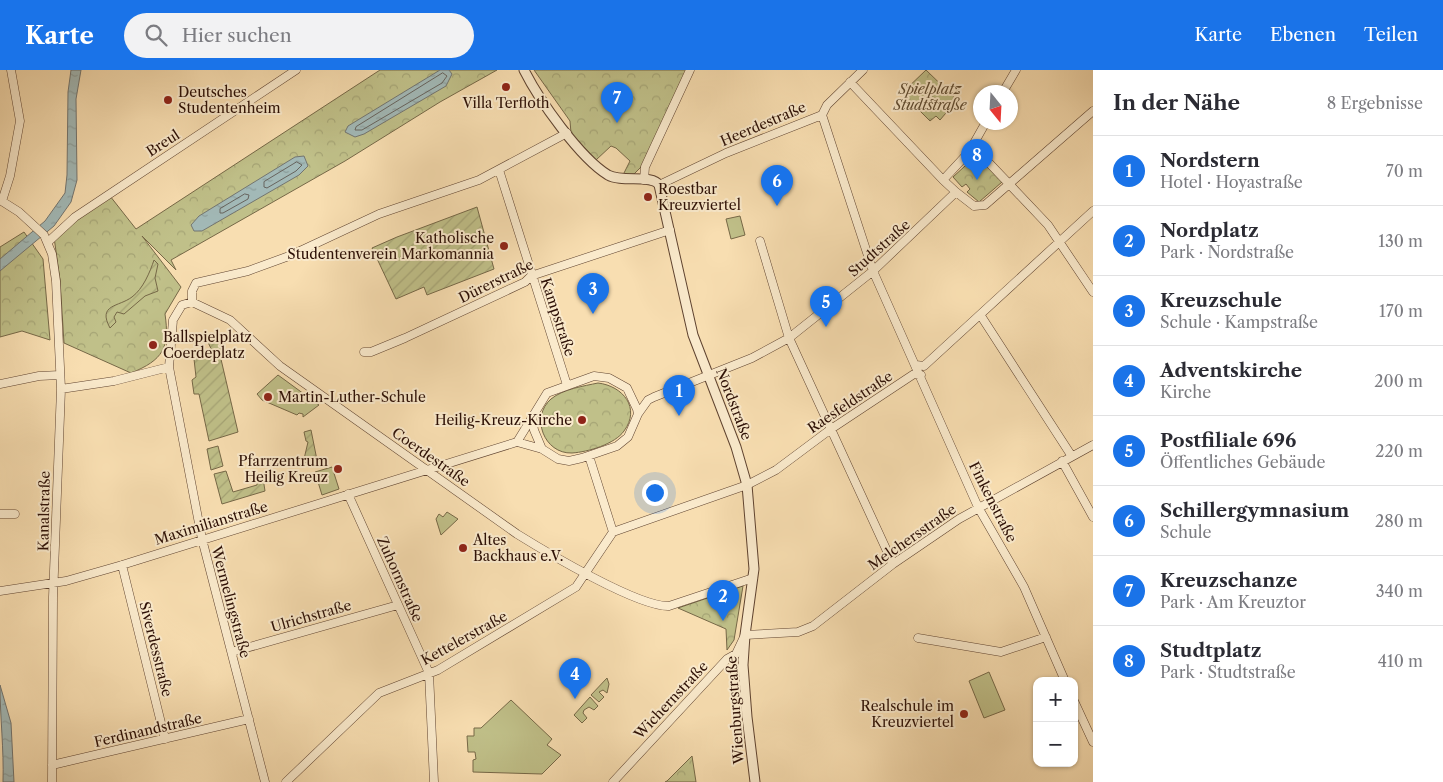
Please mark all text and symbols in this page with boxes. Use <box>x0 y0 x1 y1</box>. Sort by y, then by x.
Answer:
search box <box>124 13 474 58</box>
text: Karte <box>25 21 94 50</box>
icon: search <box>142 21 170 49</box>
text: Hier suchen <box>182 24 292 47</box>
text: Karte <box>1194 24 1242 46</box>
text: Ebenen <box>1270 24 1336 46</box>
text: Teilen <box>1364 24 1418 46</box>
park label: Spielplatz Studtstraße <box>892 80 968 114</box>
marker: Villa Terfloth <box>500 81 512 93</box>
pin: 7 <box>601 82 633 123</box>
place label: Deutsches Studentenheim <box>178 83 281 117</box>
north arrow <box>973 85 1018 130</box>
text: In der Nähe <box>1113 90 1240 115</box>
text: 8 Ergebnisse <box>1327 93 1423 113</box>
marker: Deutsches Studentenheim <box>162 94 174 106</box>
place label: Villa Terfloth <box>461 94 550 112</box>
street label: Heerdestraße <box>718 98 809 150</box>
street label: Breul <box>143 126 183 160</box>
pin: 8 <box>961 139 993 180</box>
text: Nordstern <box>1160 149 1260 172</box>
text: 1 <box>1125 161 1133 181</box>
text: 70 m <box>1386 161 1423 181</box>
pin: 6 <box>761 165 793 206</box>
text: Hotel · Hoyastraße <box>1160 172 1303 192</box>
place label: Roestbar Kreuzviertel <box>658 180 741 214</box>
marker: Roestbar Kreuzviertel <box>642 191 654 203</box>
street label: Studtstraße <box>844 215 914 281</box>
text: Nordplatz <box>1160 219 1259 242</box>
place label: Katholische Studentenverein Markomannia <box>287 229 495 263</box>
text: 2 <box>1124 231 1134 251</box>
text: 130 m <box>1378 231 1423 251</box>
marker: Katholische Studentenverein Markomannia <box>498 240 510 252</box>
text: Park · Nordstraße <box>1160 242 1294 262</box>
street label: Dürerstraße <box>456 255 536 307</box>
pin: 3 <box>577 273 609 314</box>
street label: Kampstraße <box>537 275 579 359</box>
pin: 5 <box>810 286 842 327</box>
text: Kreuzschule <box>1160 289 1282 312</box>
text: 3 <box>1124 301 1134 321</box>
text: 170 m <box>1379 301 1423 321</box>
text: Schule · Kampstraße <box>1160 312 1318 332</box>
place label: Ballspielplatz Coerdeplatz <box>163 328 252 362</box>
marker: Ballspielplatz Coerdeplatz <box>147 339 159 351</box>
text: Adventskirche <box>1160 359 1302 382</box>
street label: Nordstraße <box>712 365 756 443</box>
street label: Raesfeldstraße <box>804 367 896 437</box>
text: 4 <box>1124 371 1134 391</box>
text: 200 m <box>1374 371 1423 391</box>
pin: 1 <box>663 375 695 416</box>
text: Kirche <box>1160 382 1211 402</box>
place label: Martin-Luther-Schule <box>278 388 426 406</box>
marker: Martin-Luther-Schule <box>262 391 274 403</box>
place label: Heilig-Kreuz-Kirche <box>435 411 572 429</box>
marker: Heilig-Kreuz-Kirche <box>576 414 588 426</box>
street label: Coerdestraße <box>389 424 474 491</box>
text: Postfiliale 696 <box>1160 429 1296 452</box>
text: 5 <box>1125 441 1133 461</box>
text: 220 m <box>1375 441 1423 461</box>
place label: Pfarrzentrum Heilig Kreuz <box>238 452 328 486</box>
text: Öffentliches Gebäude <box>1160 452 1325 472</box>
street label: Finkenstraße <box>965 459 1021 545</box>
marker: Pfarrzentrum Heilig Kreuz <box>332 463 344 475</box>
street label: Kanalstraße <box>34 471 54 551</box>
your location <box>642 480 668 506</box>
street label: Maximilianstraße <box>152 497 270 549</box>
text: Schillergymnasium <box>1160 499 1349 522</box>
street label: Melchersstraße <box>864 500 960 574</box>
text: 6 <box>1124 511 1134 531</box>
text: 280 m <box>1375 511 1423 531</box>
text: Schule <box>1160 522 1212 542</box>
place label: Altes Backhaus e.V. <box>472 531 563 565</box>
street label: Zuhornstraße <box>373 533 427 625</box>
marker: Altes Backhaus e.V. <box>457 542 469 554</box>
street label: Wermelingstraße <box>207 543 255 660</box>
text: Kreuzschanze <box>1160 569 1297 592</box>
pin: 2 <box>707 580 739 621</box>
text: 7 <box>1125 581 1133 601</box>
text: 340 m <box>1376 581 1423 601</box>
text: Park · Am Kreuztor <box>1160 592 1306 612</box>
street label: Ulrichstraße <box>269 596 354 636</box>
street label: Siverdesstraße <box>135 600 177 699</box>
street label: Kettelerstraße <box>418 607 510 669</box>
text: Studtplatz <box>1160 639 1262 662</box>
text: 8 <box>1124 651 1134 671</box>
text: 410 m <box>1378 651 1423 671</box>
street label: Wienburgstraße <box>722 655 748 766</box>
street label: Wichernstraße <box>630 657 712 743</box>
pin: 4 <box>559 658 591 699</box>
text: Park · Studtstraße <box>1160 662 1296 682</box>
map controls <box>1033 677 1078 767</box>
button: + <box>1033 677 1078 722</box>
place label: Realschule im Kreuzviertel <box>861 697 954 731</box>
marker: Realschule im Kreuzviertel <box>958 708 970 720</box>
street label: Ferdinandstraße <box>92 709 204 751</box>
button: − <box>1033 722 1078 767</box>

